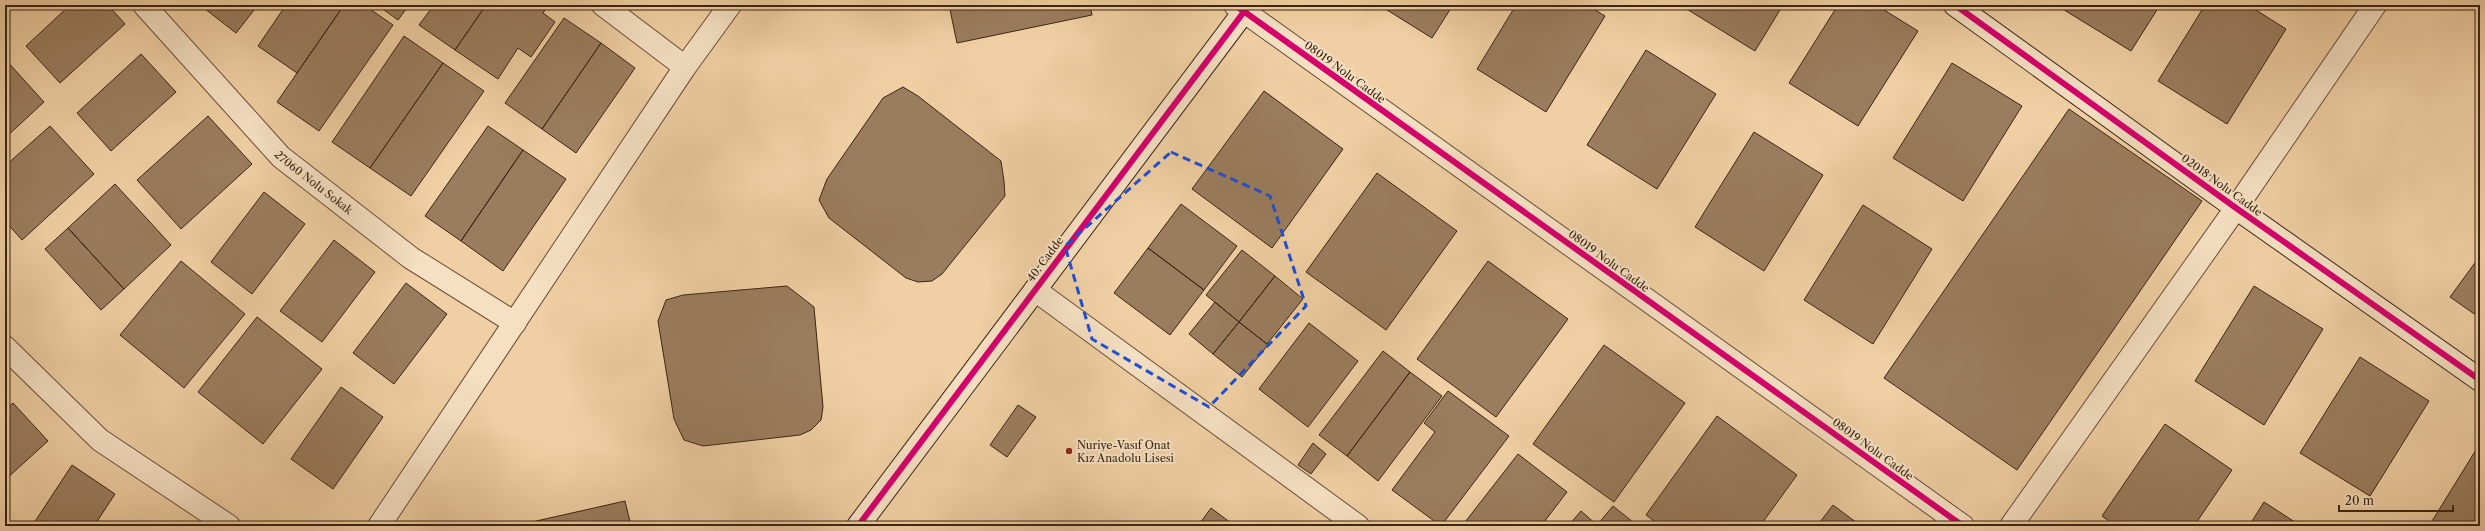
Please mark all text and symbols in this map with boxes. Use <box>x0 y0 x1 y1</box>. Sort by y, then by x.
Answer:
street label: 08019 Nolu Cadde <box>1302 38 1388 106</box>
street label: 27060 Nolu Sokak <box>272 148 356 218</box>
street label: 02018 Nolu Cadde <box>2179 151 2265 219</box>
street label: 08019 Nolu Cadde <box>1566 227 1652 295</box>
street label: 40. Cadde <box>1024 234 1066 284</box>
street label: 08019 Nolu Cadde <box>1830 415 1916 483</box>
place label: Nuriye-Vasıf Onat Kız Anadolu Lisesi <box>1077 438 1175 465</box>
marker: Nuriye-Vasıf Onat Kız Anadolu Lisesi <box>1064 446 1074 456</box>
scale bar <box>2339 487 2453 513</box>
text: 20 m <box>2345 493 2374 508</box>

